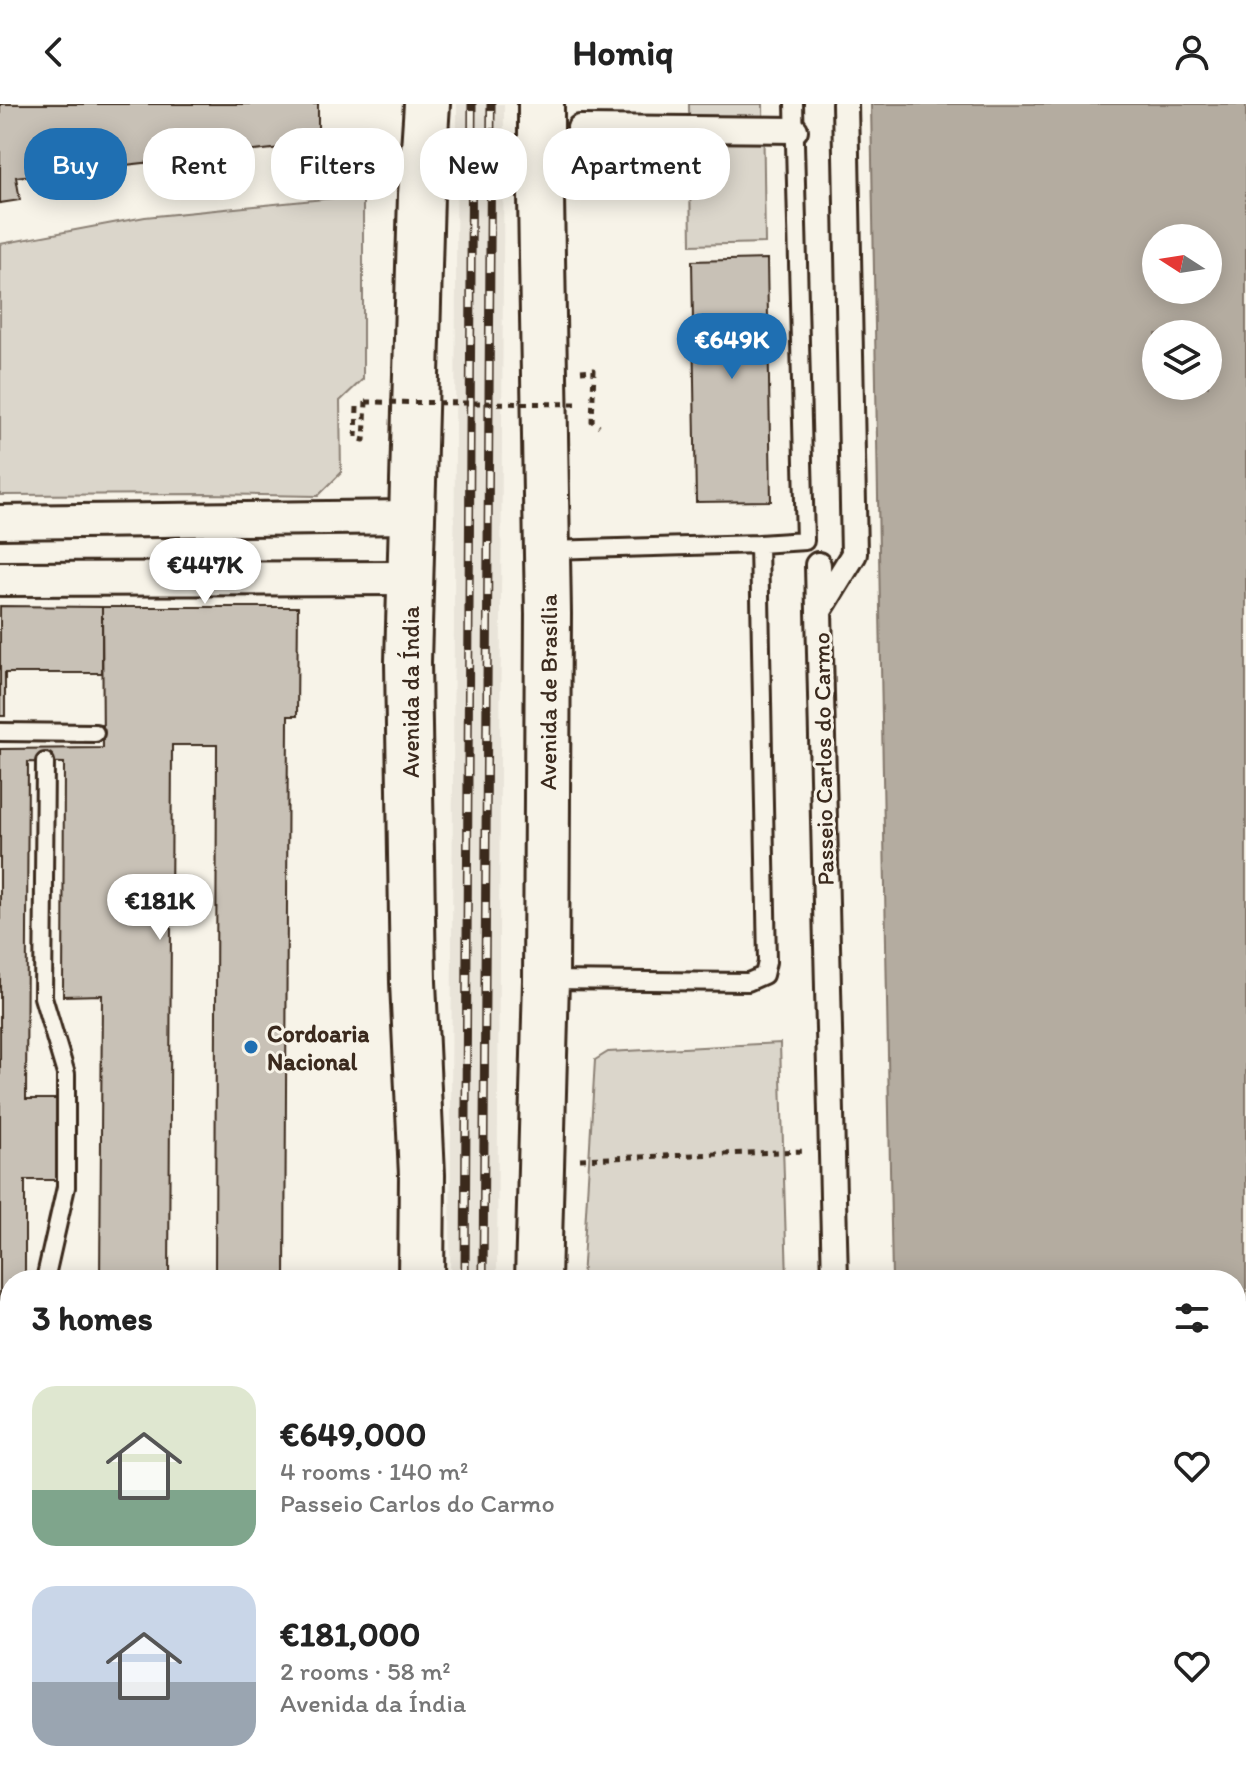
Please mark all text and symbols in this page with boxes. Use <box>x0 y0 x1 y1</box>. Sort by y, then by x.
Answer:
icon: back <box>32 30 76 74</box>
icon: person <box>1170 30 1214 74</box>
text: Homiq <box>572 31 674 74</box>
chip: Buy <box>24 128 127 200</box>
chip: Rent <box>143 128 255 200</box>
chip: Filters <box>271 128 404 200</box>
chip: New <box>420 128 527 200</box>
chip: Apartment <box>543 128 730 200</box>
north arrow <box>1142 224 1222 304</box>
map controls <box>1142 224 1222 400</box>
pin: €649K <box>676 313 788 381</box>
button: layers <box>1142 320 1222 400</box>
text: €649K <box>695 323 769 355</box>
pin: €447K <box>149 538 261 606</box>
text: €447K <box>167 548 243 580</box>
street label: Avenida de Brasília <box>533 593 563 790</box>
street label: Avenida da Índia <box>396 605 425 778</box>
street label: Passeio Carlos do Carmo <box>806 632 840 886</box>
pin: €181K <box>104 874 216 942</box>
text: €181K <box>125 884 195 916</box>
place label: Cordoaria Nacional <box>267 1019 369 1076</box>
marker: Cordoaria Nacional <box>242 1038 260 1056</box>
icon: filters <box>1170 1296 1214 1340</box>
text: 3 homes <box>32 1298 153 1339</box>
text: €649,000 <box>280 1414 427 1455</box>
icon: home <box>96 1418 192 1514</box>
icon: heart <box>1170 1444 1214 1488</box>
text: 4 rooms · 140 m² <box>280 1455 468 1487</box>
text: Passeio Carlos do Carmo <box>280 1487 555 1519</box>
text: €181,000 <box>280 1614 421 1655</box>
icon: home <box>96 1618 192 1714</box>
icon: heart <box>1170 1644 1214 1688</box>
text: 2 rooms · 58 m² <box>280 1655 451 1687</box>
text: Avenida da Índia <box>280 1687 466 1719</box>

